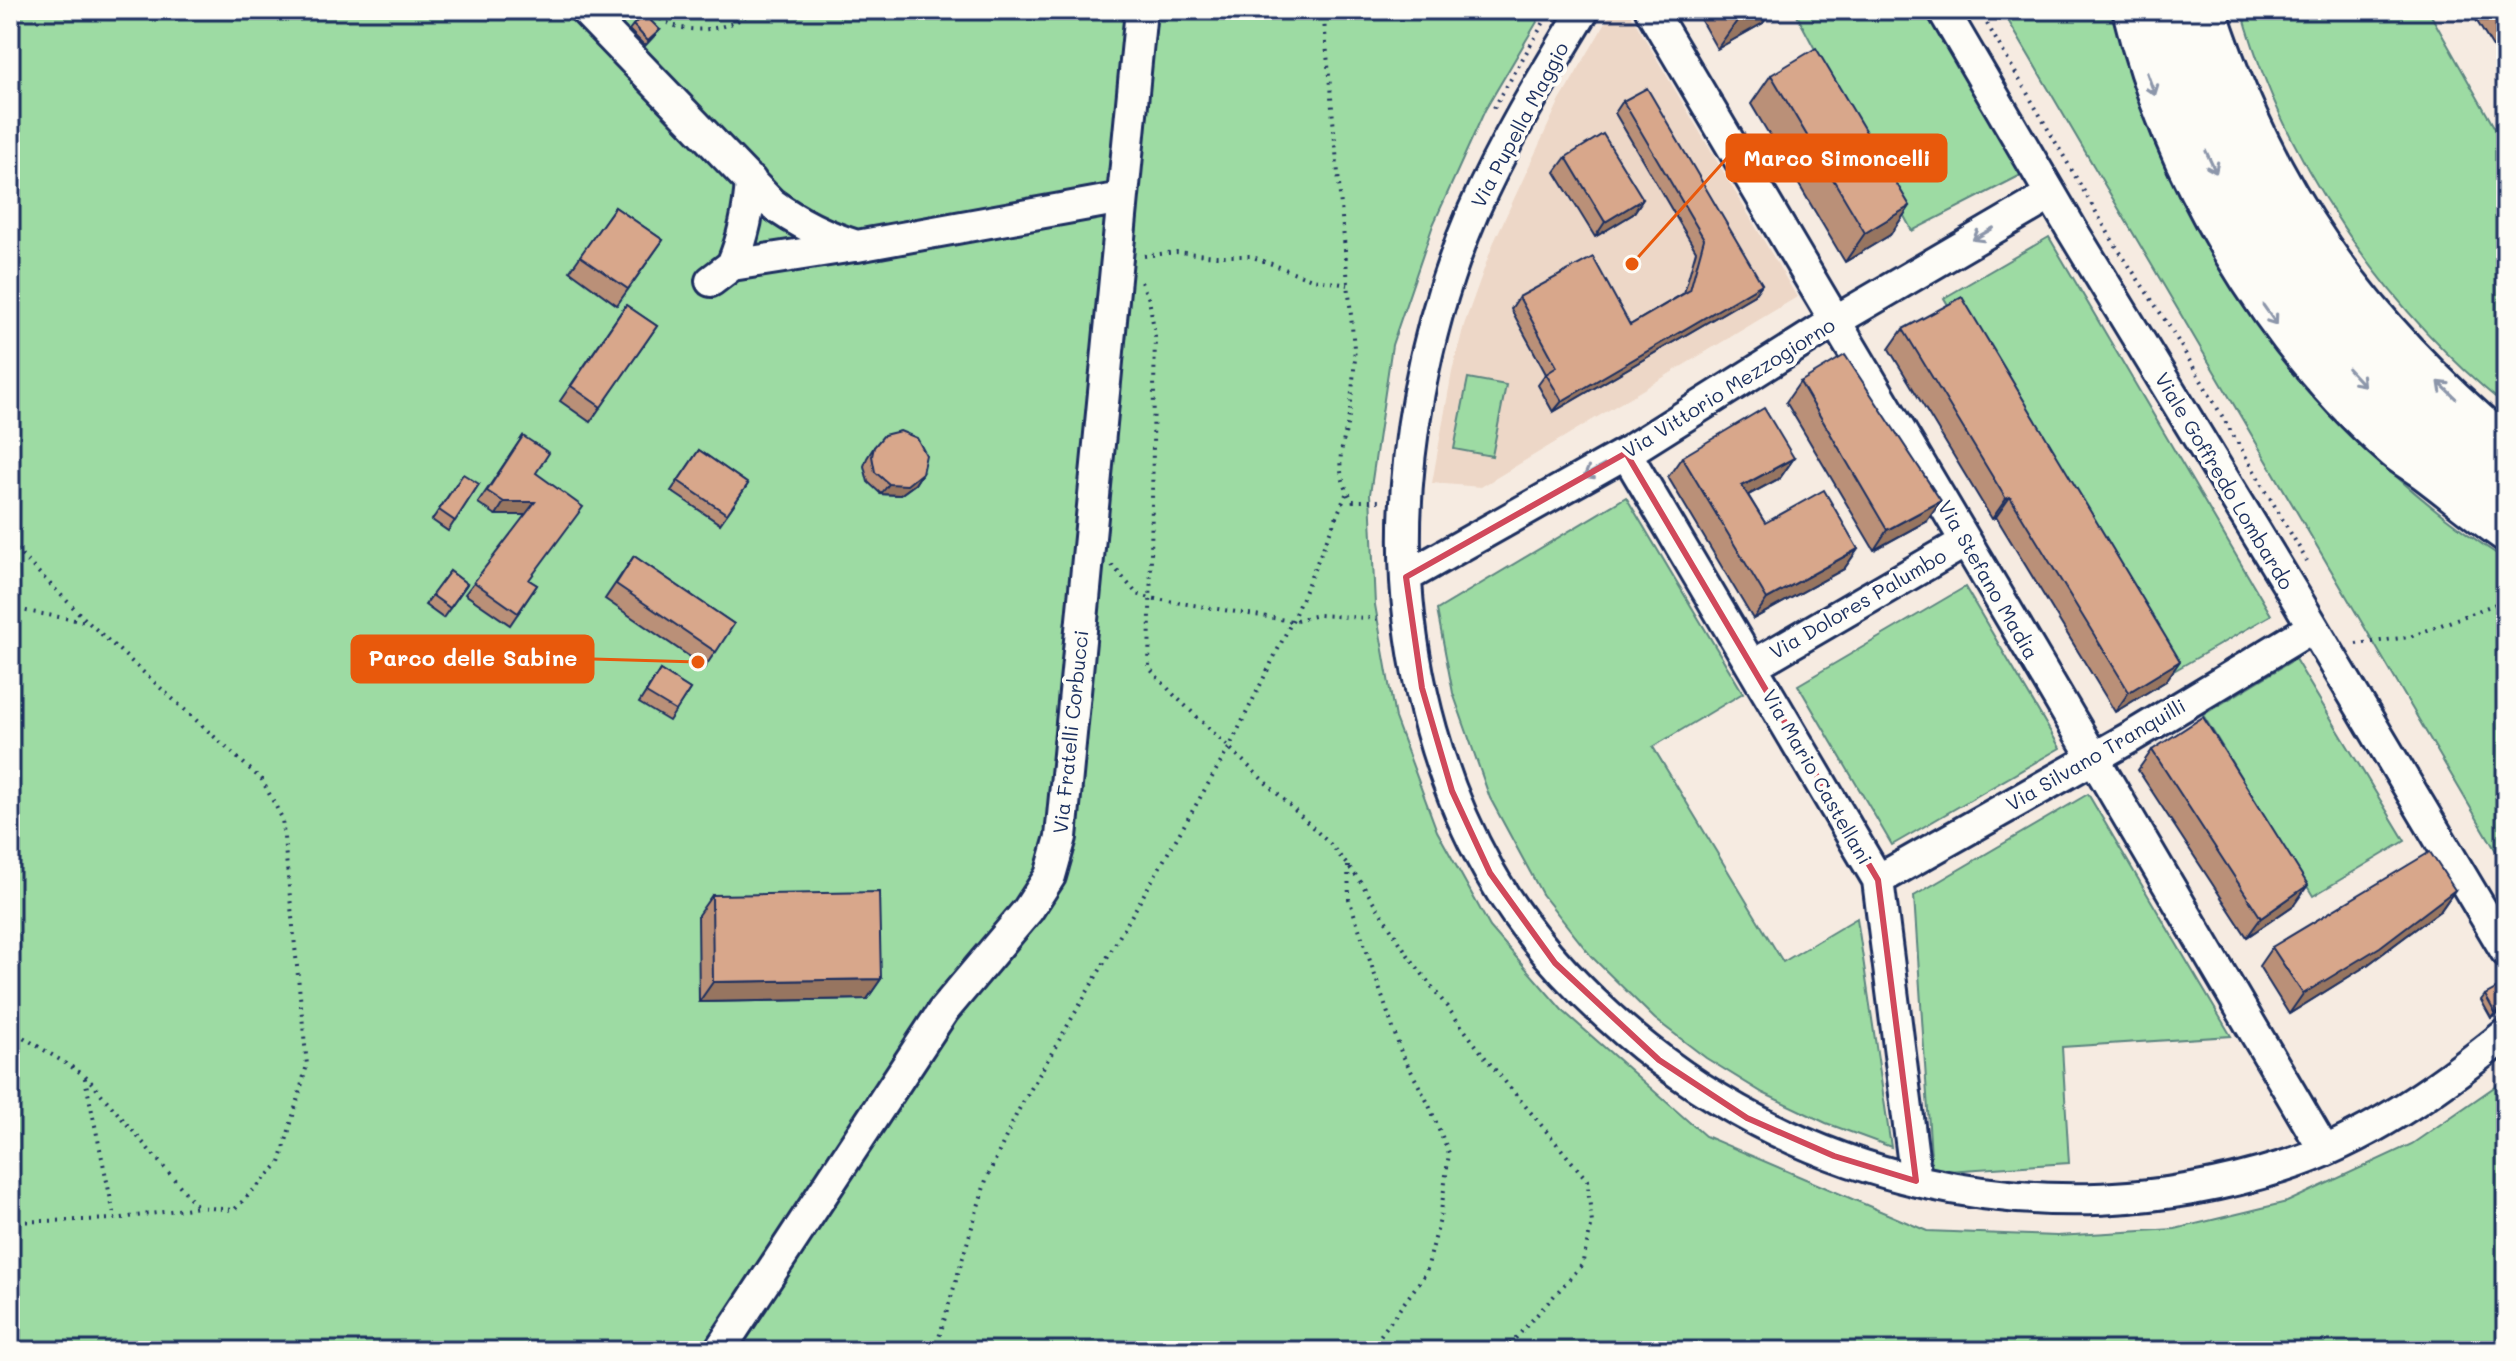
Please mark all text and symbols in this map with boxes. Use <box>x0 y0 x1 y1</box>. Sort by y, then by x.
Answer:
street label: Via Pupella Maggio <box>1464 37 1574 212</box>
one-way arrow <box>2144 72 2159 97</box>
callout: Marco Simoncelli <box>1727 135 1946 181</box>
text: Marco Simoncelli <box>1743 143 1931 172</box>
one-way arrow <box>2204 150 2219 174</box>
one-way arrow <box>1972 227 1995 243</box>
one-way arrow <box>2262 303 2278 325</box>
street label: Via Vittorio Mezzogiorno <box>1617 311 1840 463</box>
street label: Viale Goffredo Lombardo <box>2150 367 2300 594</box>
one-way arrow <box>2346 367 2365 387</box>
one-way arrow <box>2438 381 2457 400</box>
one-way arrow <box>1583 464 1606 480</box>
street label: Via Stefano Madia <box>1933 495 2045 664</box>
street label: Via Dolores Palumbo <box>1764 542 1951 664</box>
street label: Via Fratelli Corbucci <box>1046 629 1094 835</box>
callout: Parco delle Sabine <box>352 636 593 682</box>
text: Parco delle Sabine <box>369 643 577 672</box>
street label: Via Mario Castellani <box>1757 684 1879 869</box>
street label: Via Silvano Tranquilli <box>2001 692 2190 816</box>

